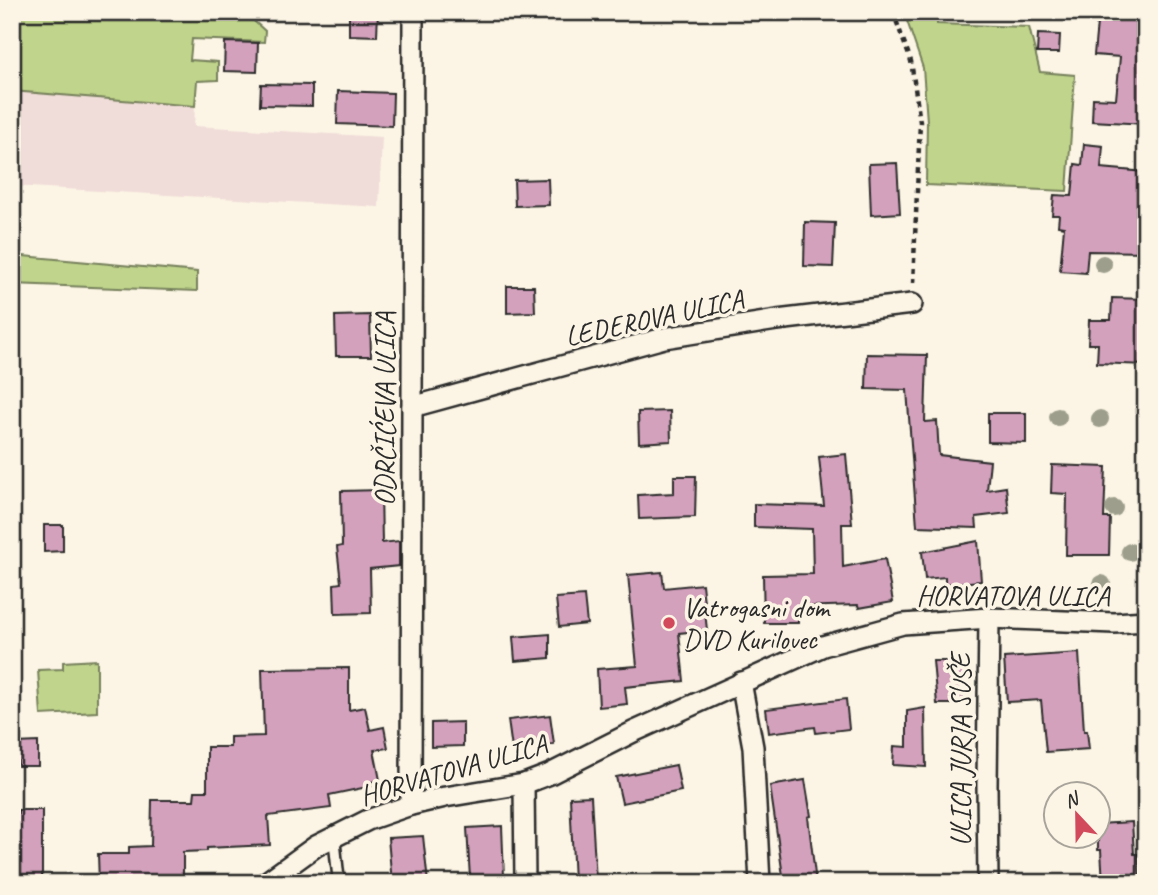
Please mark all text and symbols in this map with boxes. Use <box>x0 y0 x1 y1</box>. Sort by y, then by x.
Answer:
street label: LEDEROVA ULICA <box>562 281 748 353</box>
street label: ODRČIĆEVA ULICA <box>367 311 402 506</box>
street label: HORVATOVA ULICA <box>917 578 1111 613</box>
place label: Vatrogasni dom DVD Kurilovec <box>683 590 831 657</box>
marker: Vatrogasni dom DVD Kurilovec <box>661 615 677 631</box>
street label: ULICA JURJA SUŠE <box>943 651 978 846</box>
street label: HORVATOVA ULICA <box>356 726 553 813</box>
north arrow <box>1042 780 1112 850</box>
text: N <box>1061 786 1084 813</box>

